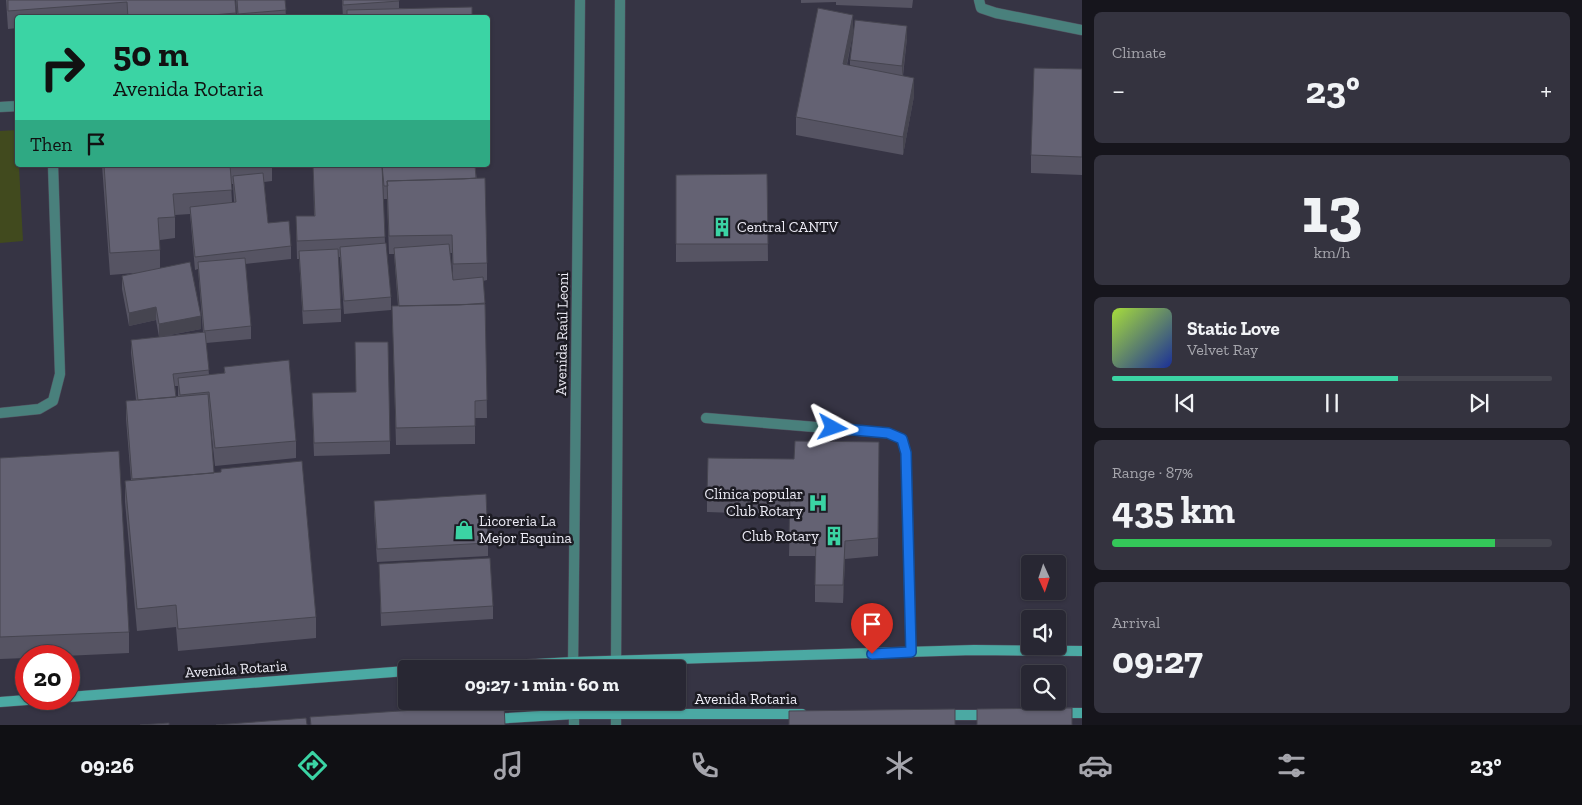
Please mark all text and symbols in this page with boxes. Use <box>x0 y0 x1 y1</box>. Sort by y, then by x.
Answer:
text: 50 m <box>113 33 189 75</box>
icon: right <box>30 35 95 100</box>
text: Climate <box>1112 43 1166 62</box>
text: 23° <box>1305 67 1360 113</box>
text: − <box>1112 74 1125 107</box>
text: + <box>1540 74 1552 107</box>
text: Avenida Rotaria <box>113 75 263 102</box>
icon: arrive <box>82 130 110 158</box>
text: Then <box>30 133 72 156</box>
text: 13 <box>1302 171 1362 249</box>
building icon: Central CANTV <box>711 216 733 238</box>
place label: Central CANTV <box>737 218 839 236</box>
text: km/h <box>1314 243 1350 262</box>
street label: Avenida Raúl Leoni <box>552 272 572 396</box>
text: Static Love <box>1187 317 1280 340</box>
text: Velvet Ray <box>1187 340 1258 359</box>
icon: previous <box>1171 389 1199 417</box>
icon: pause <box>1318 389 1346 417</box>
icon: next <box>1465 389 1493 417</box>
position arrow <box>806 401 858 453</box>
text: Range · 87% <box>1112 463 1193 482</box>
place label: Clínica popular Club Rotary <box>705 485 803 520</box>
text: 435 km <box>1112 487 1235 533</box>
hospital icon: Clínica popular Club Rotary <box>807 492 829 514</box>
place label: Licoreria La Mejor Esquina <box>479 512 572 547</box>
shop icon: Licoreria La Mejor Esquina <box>453 519 475 541</box>
building icon: Club Rotary <box>823 525 845 547</box>
place label: Club Rotary <box>742 527 819 545</box>
north arrow <box>1021 555 1066 600</box>
map controls <box>1021 555 1066 710</box>
pin <box>851 603 893 654</box>
icon: arrive <box>858 610 886 638</box>
button: sound <box>1021 610 1066 655</box>
text: Arrival <box>1112 613 1160 632</box>
text: 09:27 <box>1112 637 1203 683</box>
speed limit sign: 20 <box>15 645 80 710</box>
street label: Avenida Rotaria <box>184 656 288 682</box>
button: search <box>1021 665 1066 710</box>
text: 09:27 · 1 min · 60 m <box>465 673 619 696</box>
street label: Avenida Rotaria <box>695 690 797 708</box>
icon: directions <box>295 748 330 783</box>
icon: music <box>491 748 526 783</box>
icon: phone <box>687 748 722 783</box>
icon: climate <box>882 748 917 783</box>
icon: car <box>1078 748 1113 783</box>
icon: filters <box>1274 748 1309 783</box>
text: 09:26 <box>80 752 134 779</box>
text: 23° <box>1470 752 1501 779</box>

